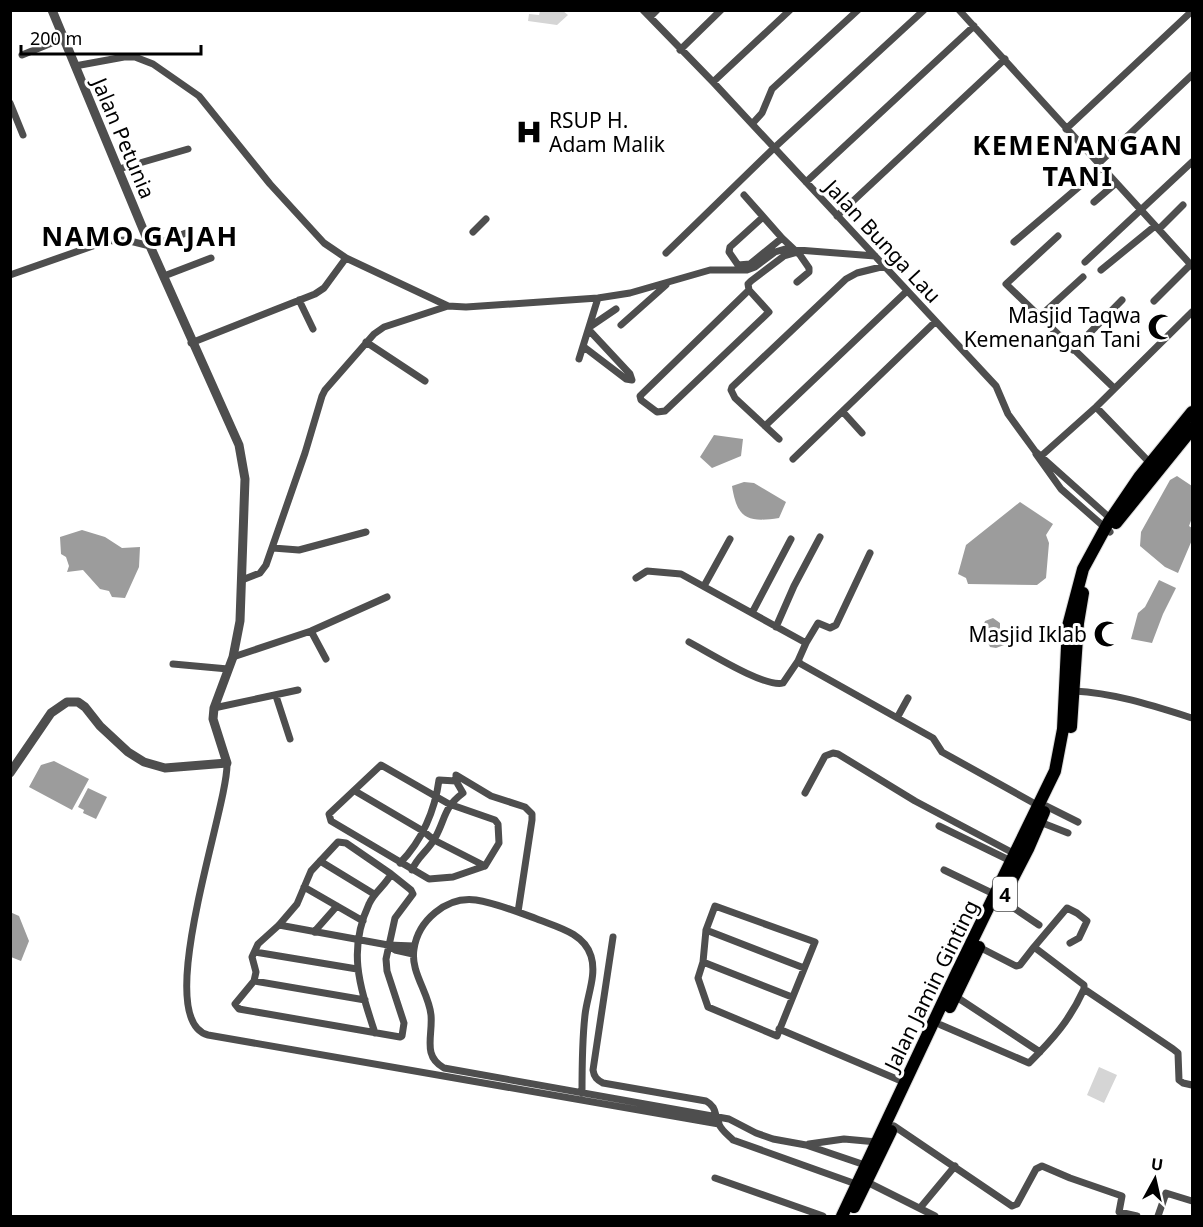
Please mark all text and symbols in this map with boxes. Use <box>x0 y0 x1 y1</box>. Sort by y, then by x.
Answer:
scale bar <box>21 18 201 56</box>
text: 200 m <box>30 26 82 50</box>
street label: Jalan Petunia <box>85 72 162 203</box>
place label: RSUP H. Adam Malik <box>549 106 666 158</box>
hospital icon: RSUP H. Adam Malik <box>514 117 544 147</box>
district label: KEMENANGAN TANI <box>972 126 1184 194</box>
street label: Jalan Bunga Lau <box>817 172 947 309</box>
district label: NAMO GAJAH <box>41 217 239 254</box>
place label: Masjid Taqwa Kemenangan Tani <box>964 301 1141 353</box>
mosque icon: Masjid Taqwa Kemenangan Tani <box>1146 312 1176 342</box>
mosque icon: Masjid Iklab <box>1092 619 1122 649</box>
place label: Masjid Iklab <box>968 620 1087 648</box>
road number: 4 <box>993 877 1017 911</box>
street label: Jalan Jamin Ginting <box>877 895 985 1077</box>
north arrow <box>1125 1149 1185 1209</box>
text: U <box>1150 1152 1165 1176</box>

